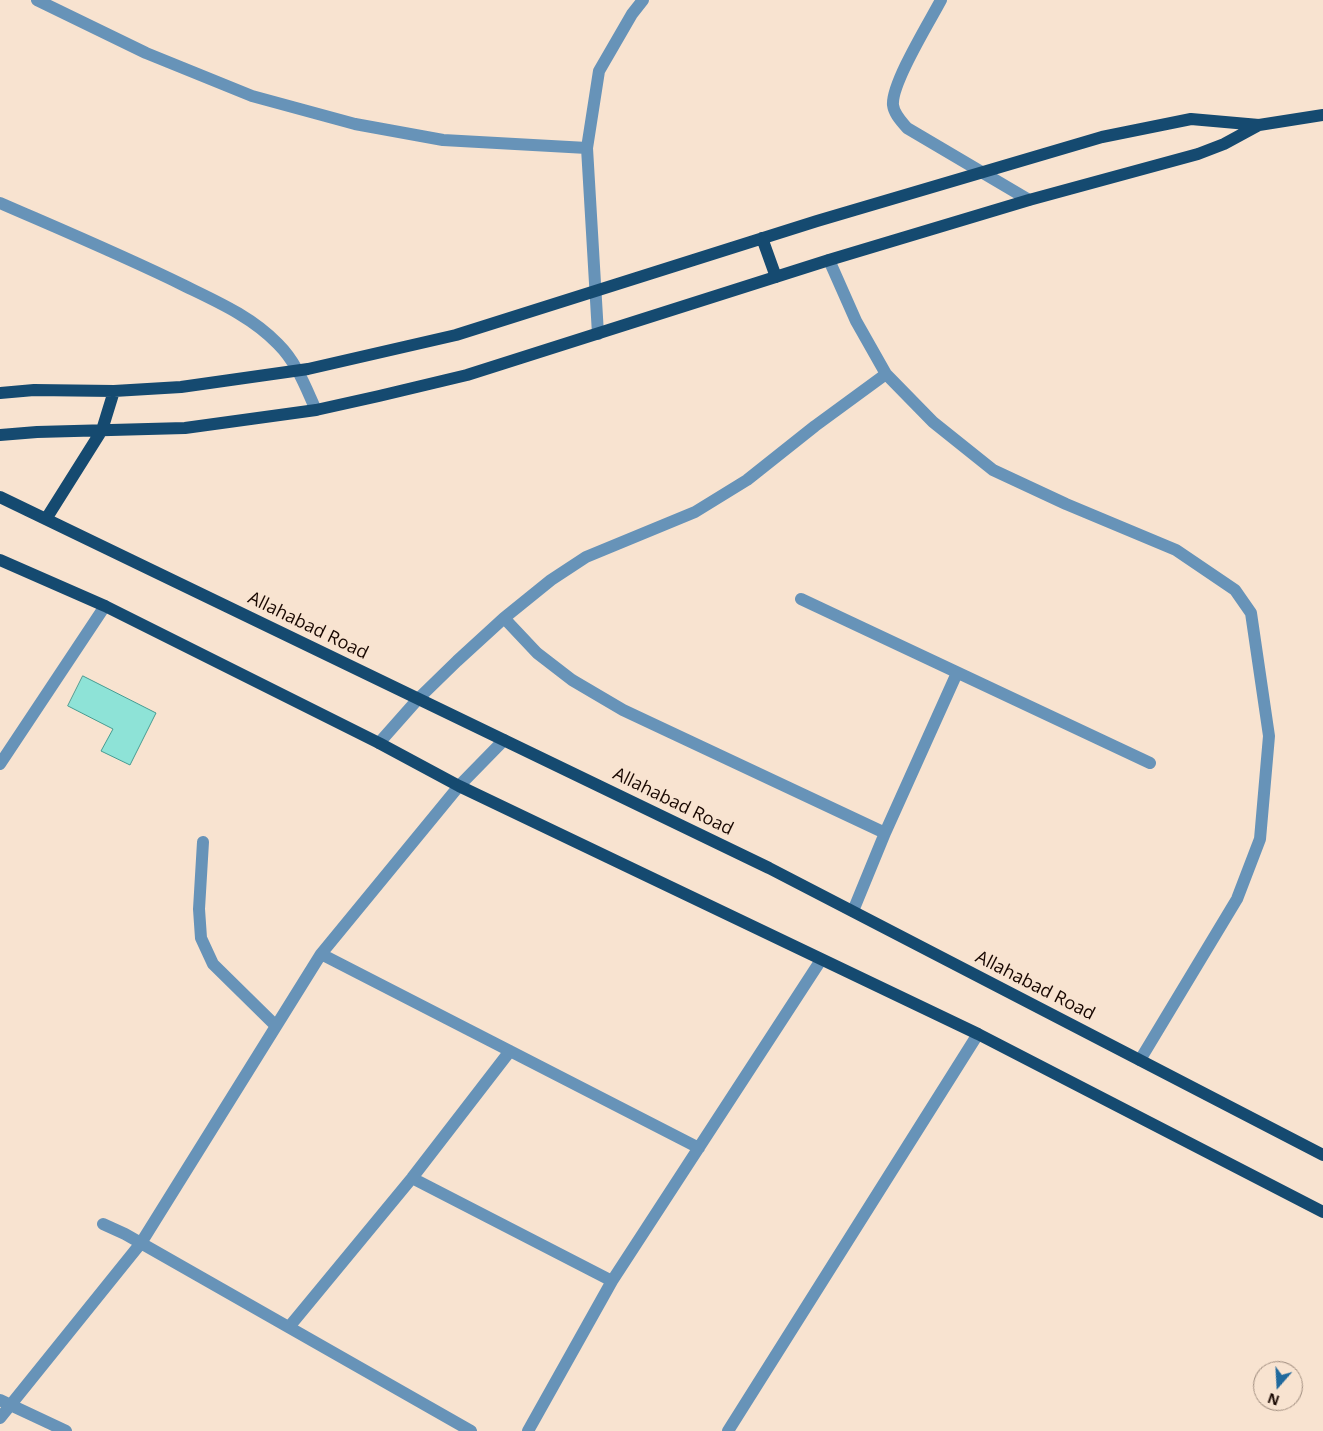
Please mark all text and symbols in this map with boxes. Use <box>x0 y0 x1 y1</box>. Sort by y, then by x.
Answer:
street label: Allahabad Road <box>244 588 372 664</box>
street label: Allahabad Road <box>609 764 737 840</box>
street label: Allahabad Road <box>972 947 1098 1025</box>
north arrow <box>1253 1361 1303 1411</box>
text: N <box>1265 1389 1282 1411</box>

